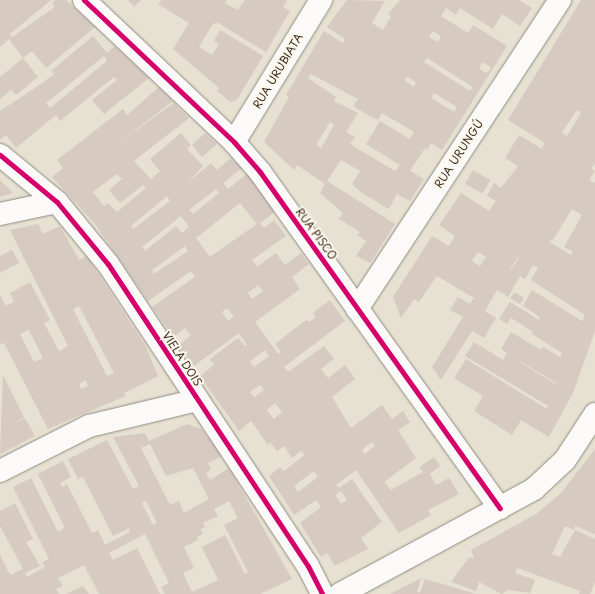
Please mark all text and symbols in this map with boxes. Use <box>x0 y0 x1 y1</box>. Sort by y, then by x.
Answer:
street label: RUA URUBIATA <box>250 31 306 111</box>
street label: RUA URUNGÚ <box>432 117 486 191</box>
street label: RUA PISCO <box>293 205 339 263</box>
street label: VIELA DOIS <box>159 329 205 389</box>

